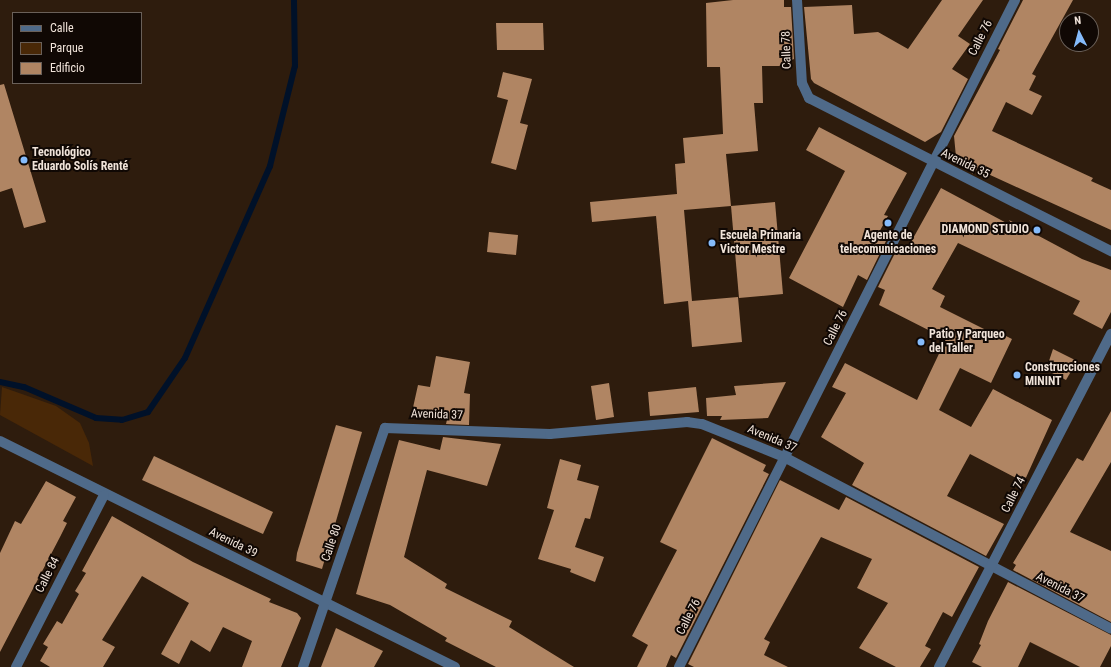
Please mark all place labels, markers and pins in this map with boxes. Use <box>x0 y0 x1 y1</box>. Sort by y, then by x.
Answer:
place label: Tecnológico Eduardo Solís Renté <box>32 146 128 174</box>
marker: Tecnológico Eduardo Solís Renté <box>19 155 29 165</box>
marker: Agente de telecomunicaciones <box>883 218 893 228</box>
place label: DIAMOND STUDIO <box>941 223 1029 237</box>
marker: DIAMOND STUDIO <box>1032 225 1042 235</box>
place label: Escuela Primaria Victor Mestre <box>720 229 801 257</box>
place label: Agente de telecomunicaciones <box>840 229 936 257</box>
marker: Escuela Primaria Victor Mestre <box>707 238 717 248</box>
place label: Patio y Parqueo del Taller <box>929 328 1005 356</box>
marker: Patio y Parqueo del Taller <box>916 337 926 347</box>
place label: Construcciones MININT <box>1025 361 1100 389</box>
marker: Construcciones MININT <box>1012 370 1022 380</box>

